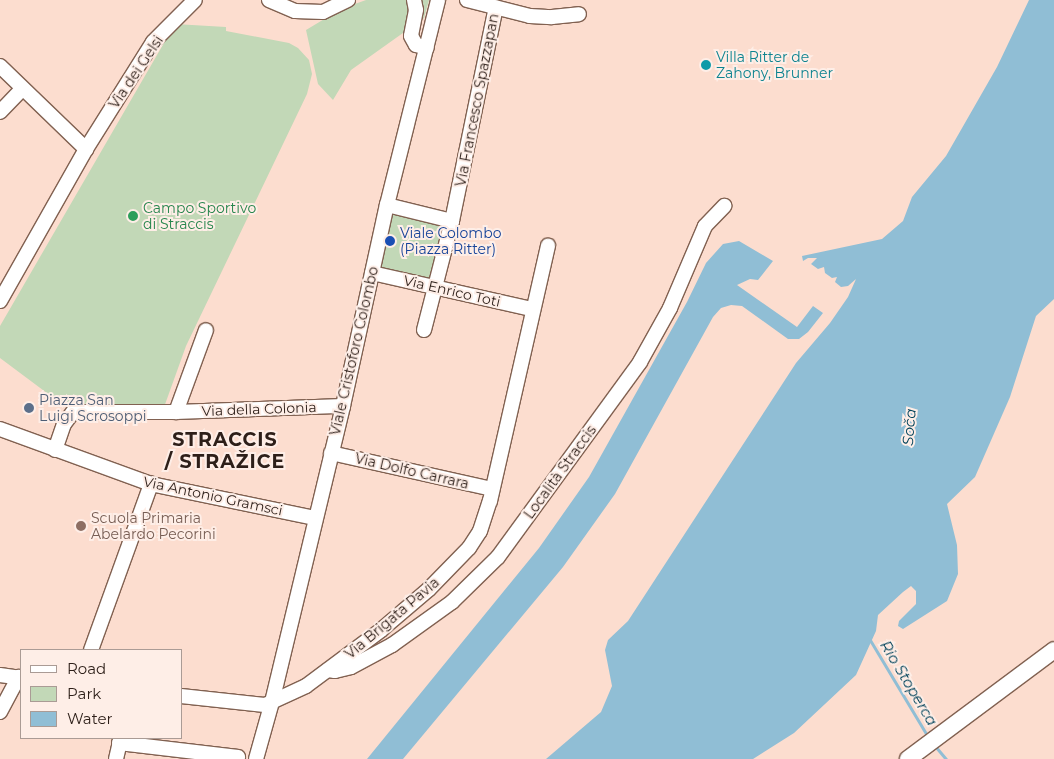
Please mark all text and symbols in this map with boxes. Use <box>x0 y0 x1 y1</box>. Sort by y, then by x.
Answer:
street label: Via Francesco Spazzapan <box>452 12 502 188</box>
street label: Via dei Gelsi <box>105 32 167 112</box>
place label: Villa Ritter de Zahony, Brunner <box>716 49 833 82</box>
marker: Villa Ritter de Zahony, Brunner <box>700 59 712 71</box>
place label: Campo Sportivo di Straccis <box>143 200 256 232</box>
marker: Campo Sportivo di Straccis <box>127 210 139 222</box>
place label: Viale Colombo (Piazza Ritter) <box>400 225 501 258</box>
marker: Viale Colombo (Piazza Ritter) <box>384 235 396 247</box>
street label: Viale Cristoforo Colombo <box>326 265 382 437</box>
street label: Via Enrico Toti <box>402 272 502 310</box>
place label: Piazza San Luigi Scrosoppi <box>39 392 146 424</box>
street label: Via della Colonia <box>201 399 317 419</box>
marker: Piazza San Luigi Scrosoppi <box>23 402 35 414</box>
water label: Soča <box>898 408 920 446</box>
street label: Località Straccis <box>520 422 600 522</box>
district label: STRACCIS / STRAŽICE <box>163 429 287 473</box>
street label: Via Dolfo Carrara <box>353 450 471 492</box>
street label: Via Antonio Gramsci <box>142 473 284 519</box>
place label: Scuola Primaria Abelardo Pecorini <box>91 510 216 542</box>
marker: Scuola Primaria Abelardo Pecorini <box>75 520 87 532</box>
street label: Via Brigata Pavia <box>341 574 443 662</box>
water label: Rio Stoperca <box>877 637 941 729</box>
legend <box>20 649 182 739</box>
text: Road <box>67 659 106 678</box>
text: Park <box>67 684 101 703</box>
text: Water <box>67 709 113 728</box>

